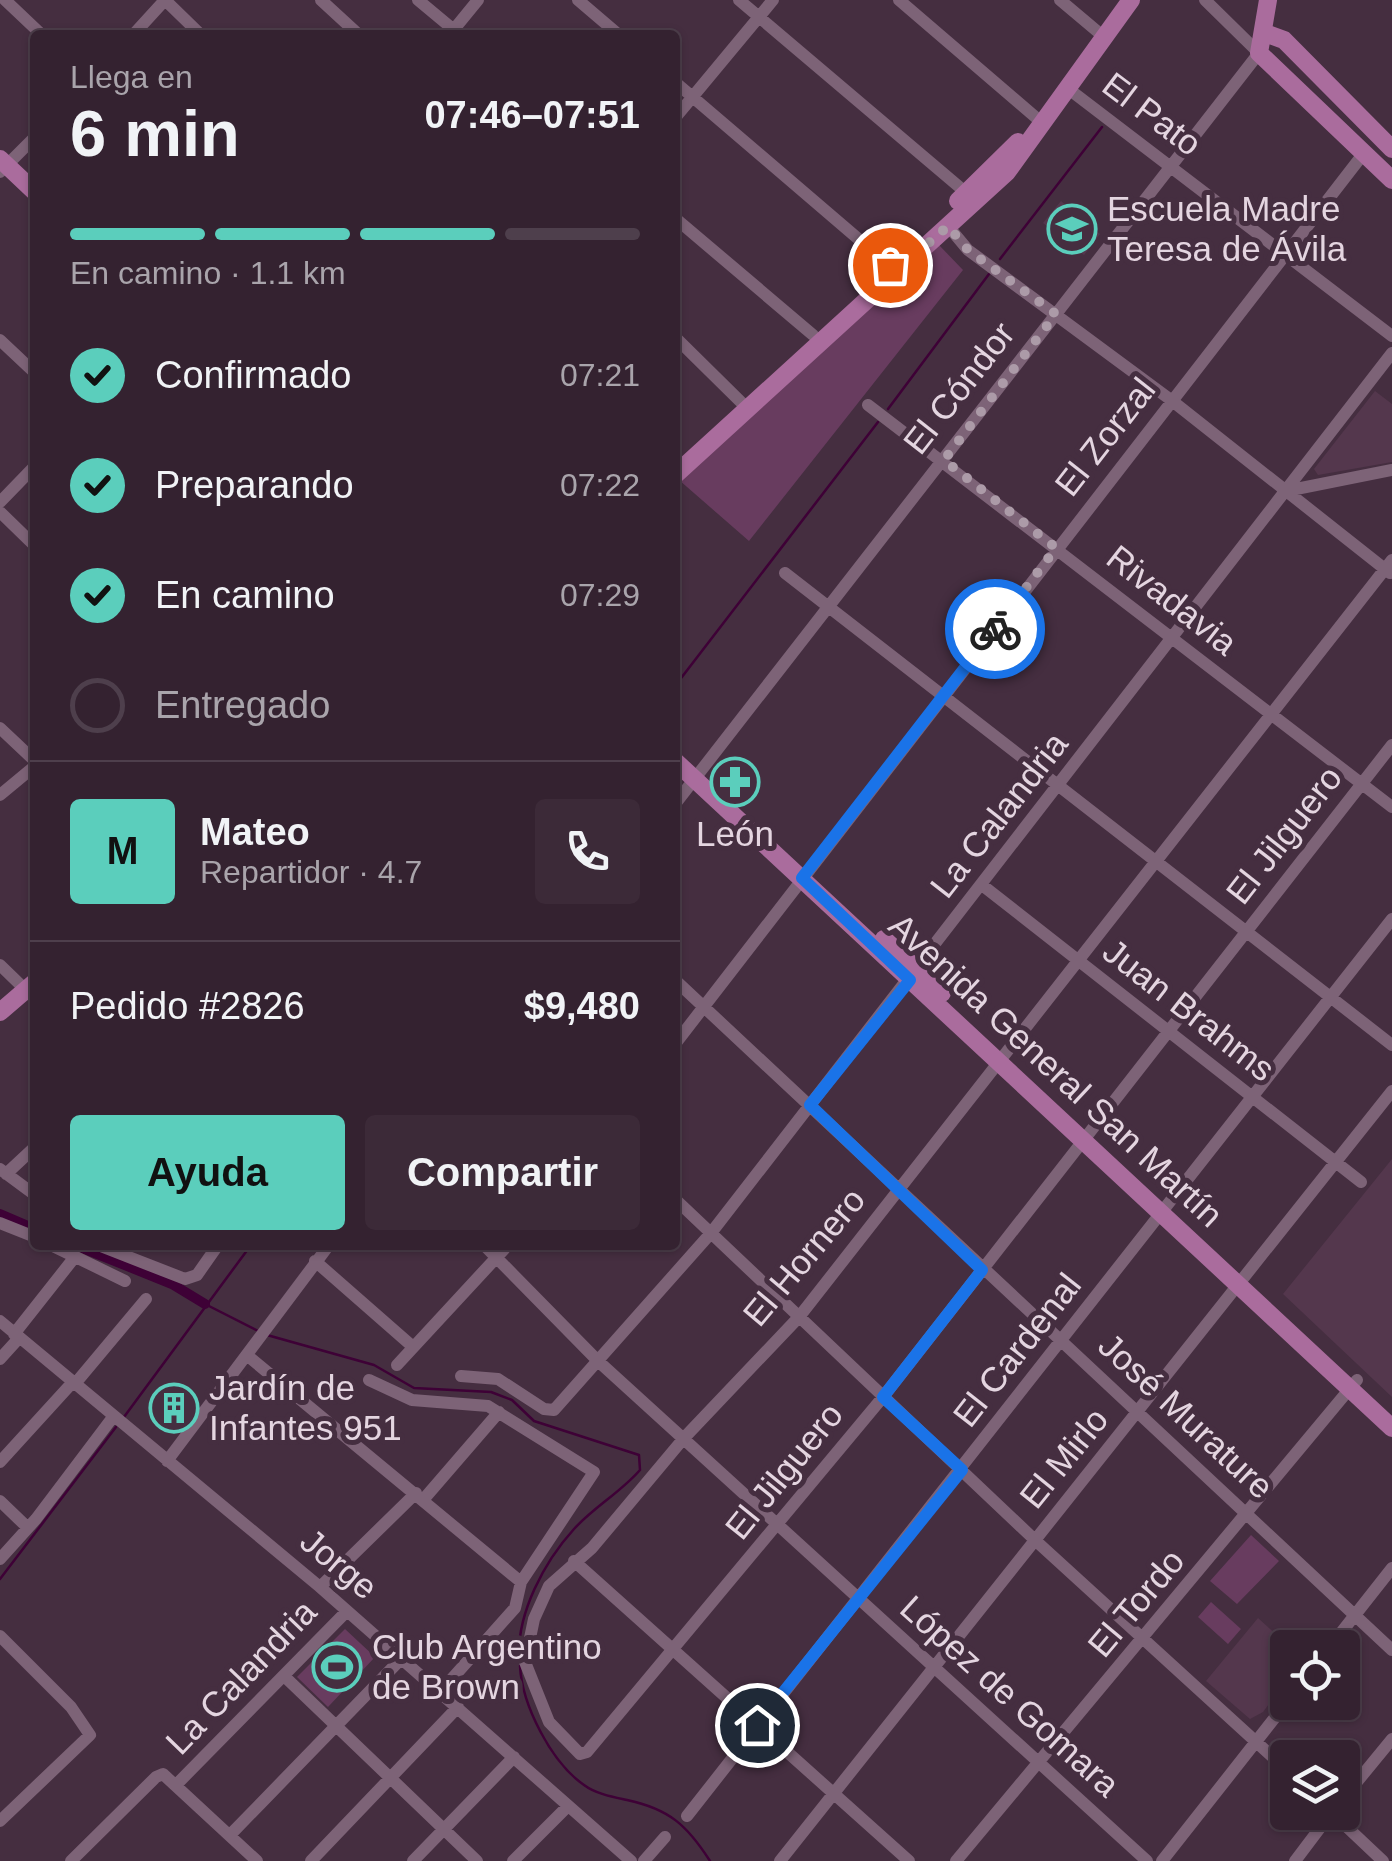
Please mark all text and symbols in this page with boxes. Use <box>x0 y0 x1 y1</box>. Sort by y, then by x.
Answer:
text: Llega en <box>70 59 193 95</box>
street label: El Pato <box>1095 64 1209 163</box>
text: 07:46–07:51 <box>424 94 640 136</box>
text: 6 min <box>70 97 240 170</box>
place label: Escuela Madre Teresa de Ávila <box>1107 189 1347 268</box>
school or university icon: Escuela Madre Teresa de Ávila <box>1046 203 1098 255</box>
pin <box>848 223 933 308</box>
icon: bag <box>863 238 918 293</box>
text: En camino · 1.1 km <box>70 255 346 291</box>
street label: El Cóndor <box>895 314 1022 461</box>
icon: check <box>70 348 125 403</box>
text: Confirmado <box>155 354 351 396</box>
text: 07:21 <box>560 357 640 393</box>
street label: El Zorzal <box>1047 370 1162 503</box>
icon: check <box>70 458 125 513</box>
text: Preparando <box>155 464 354 506</box>
text: 07:22 <box>560 467 640 503</box>
street label: Rivadavia <box>1100 537 1245 663</box>
icon: check <box>70 568 125 623</box>
text: En camino <box>155 574 335 616</box>
text: 07:29 <box>560 577 640 613</box>
courier <box>945 579 1045 679</box>
icon: bike <box>968 602 1023 657</box>
text: Entregado <box>155 684 330 726</box>
street label: La Calandria <box>922 724 1075 905</box>
pharmacy icon: León <box>709 756 761 808</box>
street label: El Jilguero <box>1218 758 1349 911</box>
button: phone <box>535 799 640 904</box>
text: Mateo <box>200 811 310 853</box>
place label: León <box>696 814 774 853</box>
text: M <box>107 830 138 872</box>
text: Repartidor · 4.7 <box>200 854 422 890</box>
street label: Avenida General San Martín <box>882 905 1231 1234</box>
street label: Juan Brahms <box>1096 931 1283 1088</box>
text: Pedido #2826 <box>70 985 305 1027</box>
text: $9,480 <box>524 985 640 1027</box>
button: Ayuda <box>70 1115 345 1230</box>
button: Compartir <box>365 1115 640 1230</box>
street label: El Hornero <box>735 1180 872 1333</box>
street label: El Cardenal <box>945 1266 1088 1434</box>
street label: José Murature <box>1091 1325 1281 1506</box>
place label: Jardín de Infantes 951 <box>209 1368 402 1447</box>
building icon: Jardín de Infantes 951 <box>148 1382 200 1434</box>
street label: El Jilguero <box>717 1395 850 1546</box>
street label: El Mirlo <box>1012 1400 1115 1515</box>
street label: Jorge <box>293 1521 385 1607</box>
street label: El Tordo <box>1080 1541 1192 1664</box>
street label: López de Gomara <box>893 1587 1128 1804</box>
street label: La Calandria <box>158 1591 324 1762</box>
place label: Club Argentino de Brown <box>372 1627 602 1706</box>
map controls <box>1270 1630 1360 1830</box>
button: locate <box>1270 1630 1360 1720</box>
sports icon: Club Argentino de Brown <box>311 1641 363 1693</box>
pin <box>715 1683 800 1768</box>
icon: home <box>730 1698 785 1753</box>
button: layers <box>1270 1740 1360 1830</box>

